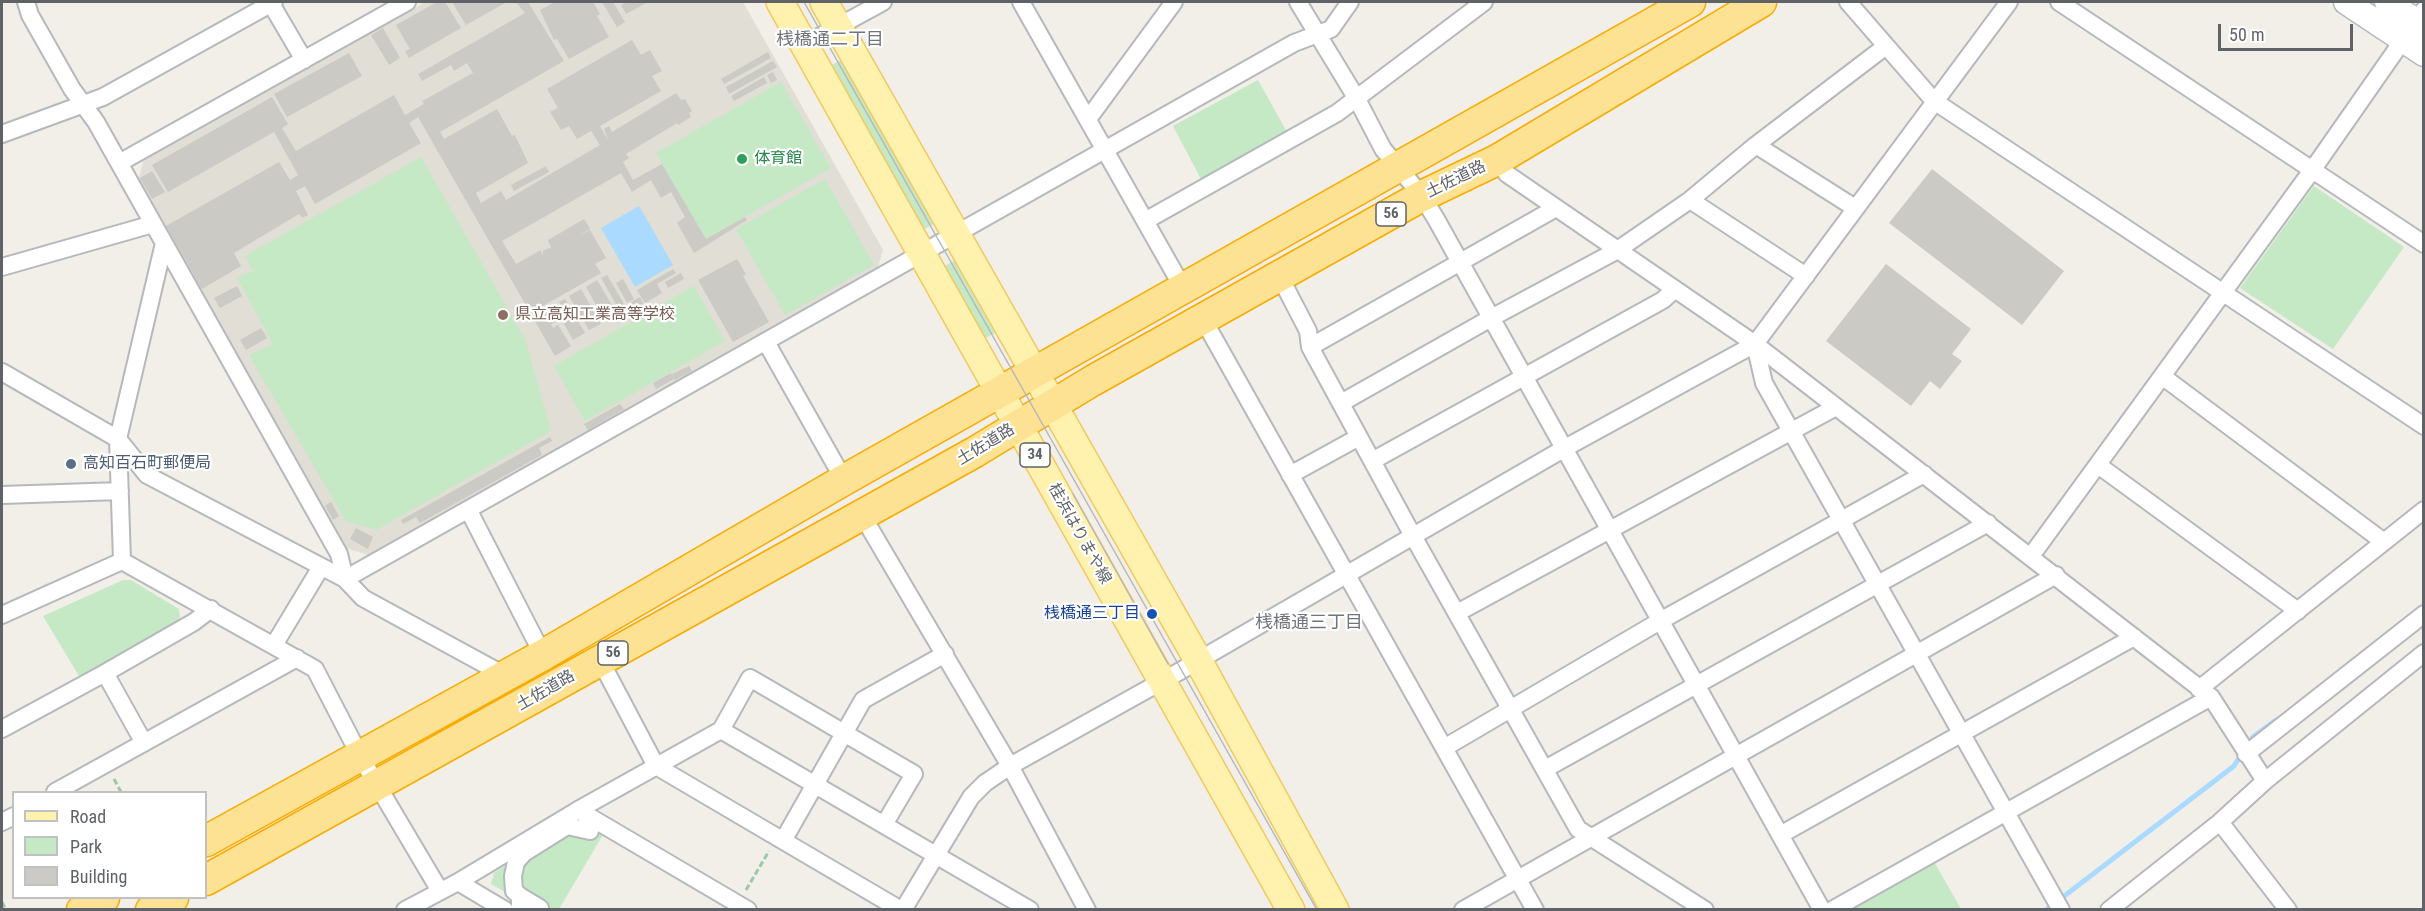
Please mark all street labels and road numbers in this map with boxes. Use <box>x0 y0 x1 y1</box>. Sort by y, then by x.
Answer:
street label: 土佐道路 <box>1423 157 1489 203</box>
road number: 56 <box>1376 202 1406 226</box>
street label: 土佐道路 <box>954 420 1018 470</box>
road number: 34 <box>1020 443 1050 467</box>
street label: 桂浜はりまや線 <box>1043 480 1115 588</box>
road number: 56 <box>598 641 628 665</box>
street label: 土佐道路 <box>513 667 579 715</box>

